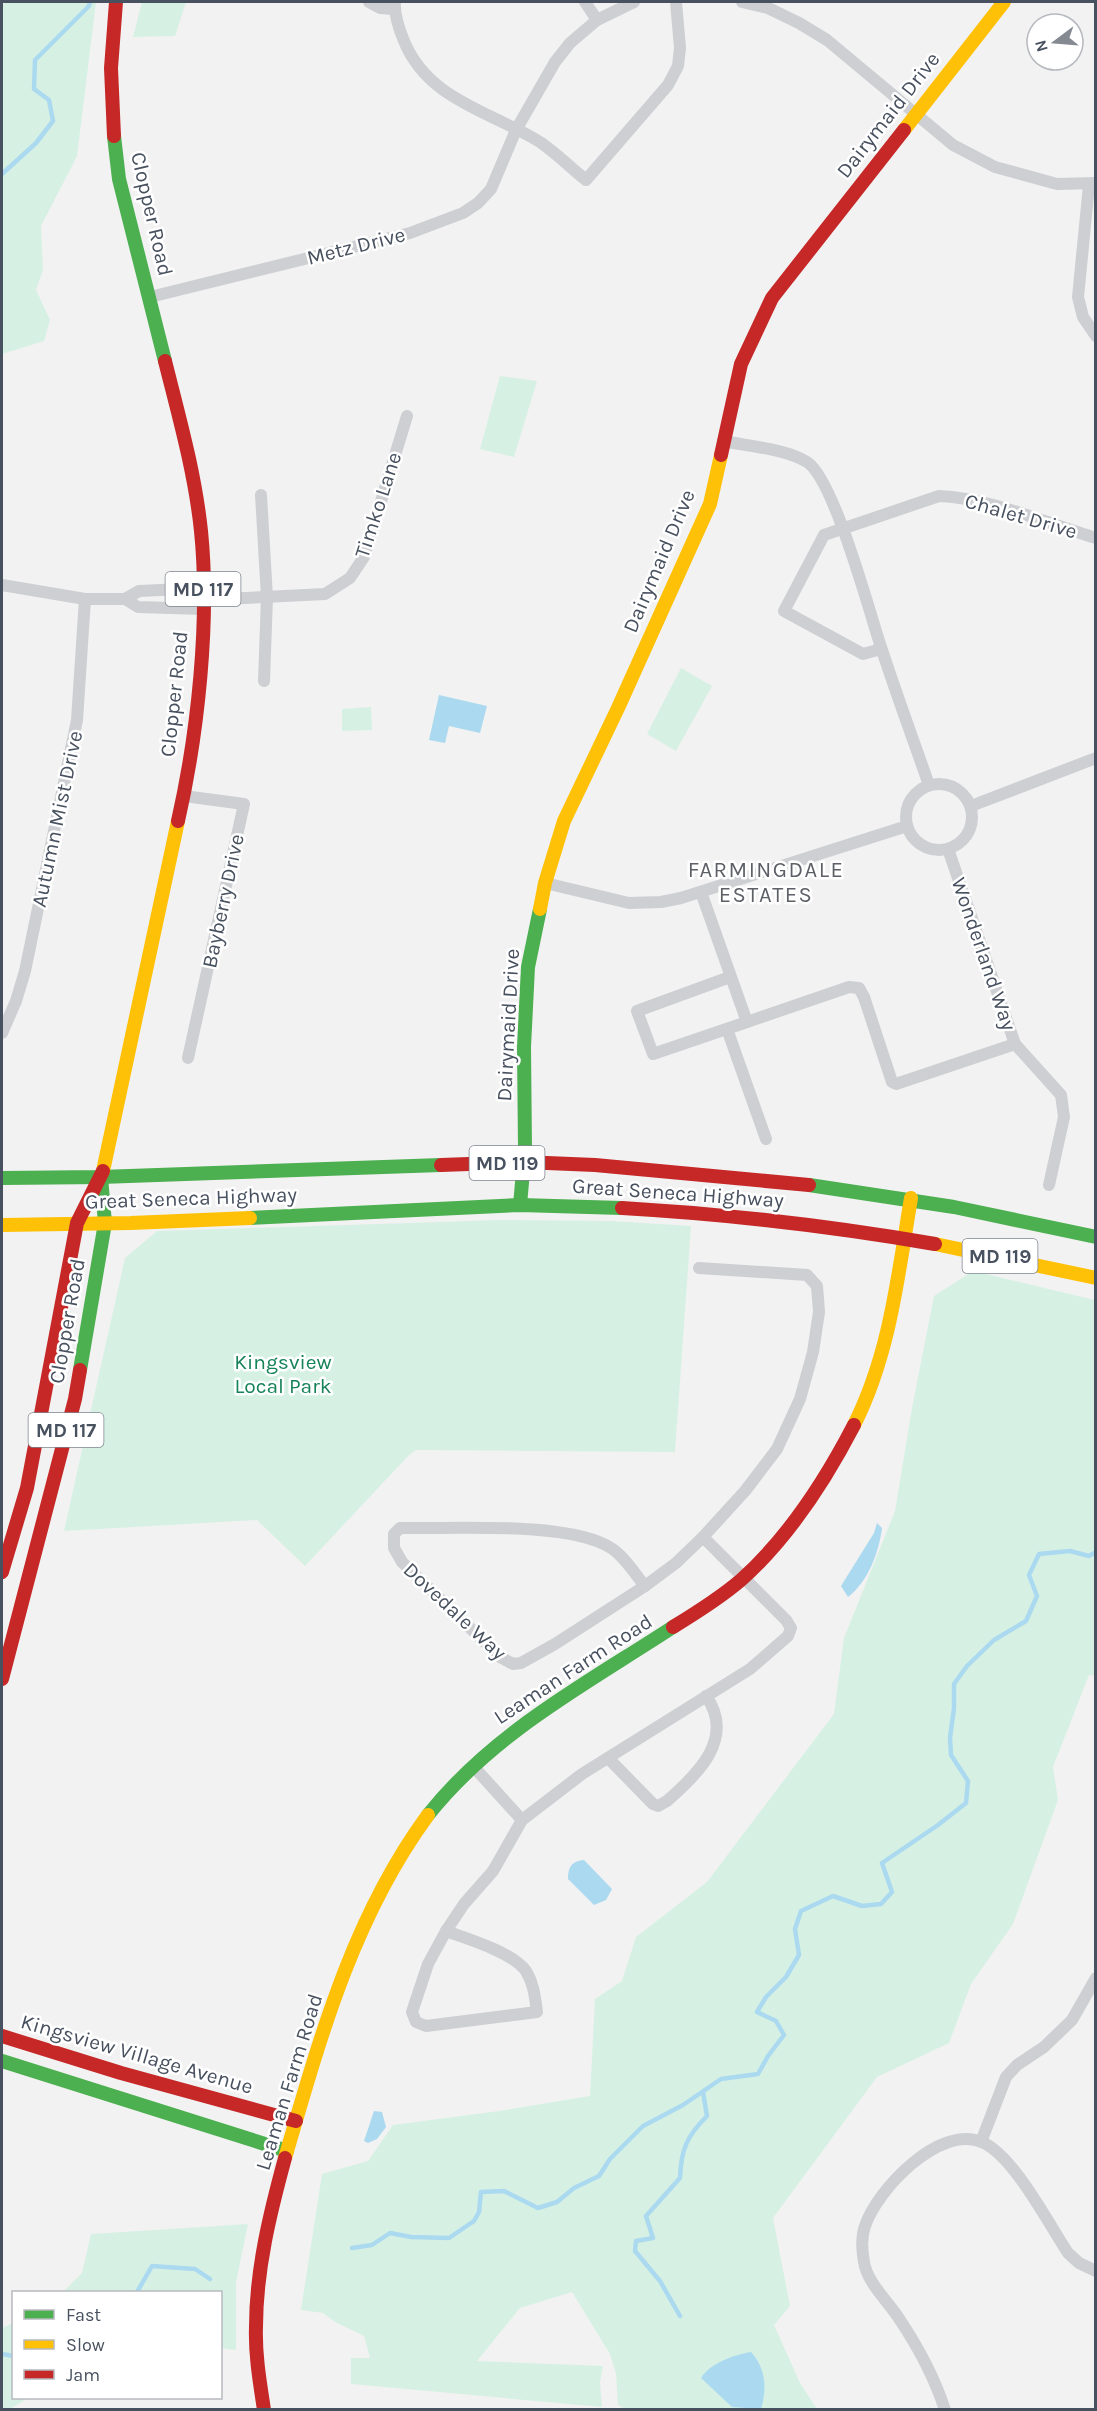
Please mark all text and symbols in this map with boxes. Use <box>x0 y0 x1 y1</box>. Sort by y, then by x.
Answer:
north arrow <box>1025 12 1085 72</box>
text: N <box>1030 38 1052 54</box>
street label: Dairymaid Drive <box>831 47 945 183</box>
street label: Clopper Road <box>126 150 178 278</box>
street label: Metz Drive <box>304 222 408 270</box>
street label: Timko Lane <box>350 449 406 561</box>
street label: Dairymaid Drive <box>618 486 700 636</box>
street label: Chalet Drive <box>962 489 1080 543</box>
road number: MD 117 <box>166 572 240 606</box>
street label: Clopper Road <box>155 630 193 758</box>
street label: Autumn Mist Drive <box>27 729 87 909</box>
street label: Bayberry Drive <box>197 832 249 970</box>
district label: FARMINGDALE ESTATES <box>688 857 844 908</box>
street label: Wonderland Way <box>947 874 1021 1034</box>
street label: Dairymaid Drive <box>492 948 524 1102</box>
road number: MD 119 <box>470 1146 544 1180</box>
street label: Great Seneca Highway <box>571 1174 785 1212</box>
street label: Great Seneca Highway <box>85 1182 298 1214</box>
road number: MD 119 <box>962 1239 1038 1273</box>
street label: Clopper Road <box>44 1257 90 1385</box>
park label: Kingsview Local Park <box>234 1350 332 1398</box>
road number: MD 117 <box>28 1413 104 1447</box>
street label: Dovedale Way <box>399 1557 512 1665</box>
street label: Leaman Farm Road <box>489 1609 657 1729</box>
street label: Leaman Farm Road <box>251 1991 327 2173</box>
street label: Kingsview Village Avenue <box>18 2009 256 2099</box>
legend <box>12 2291 222 2399</box>
text: Fast <box>66 2304 101 2326</box>
text: Slow <box>66 2334 105 2356</box>
text: Jam <box>66 2364 100 2386</box>

